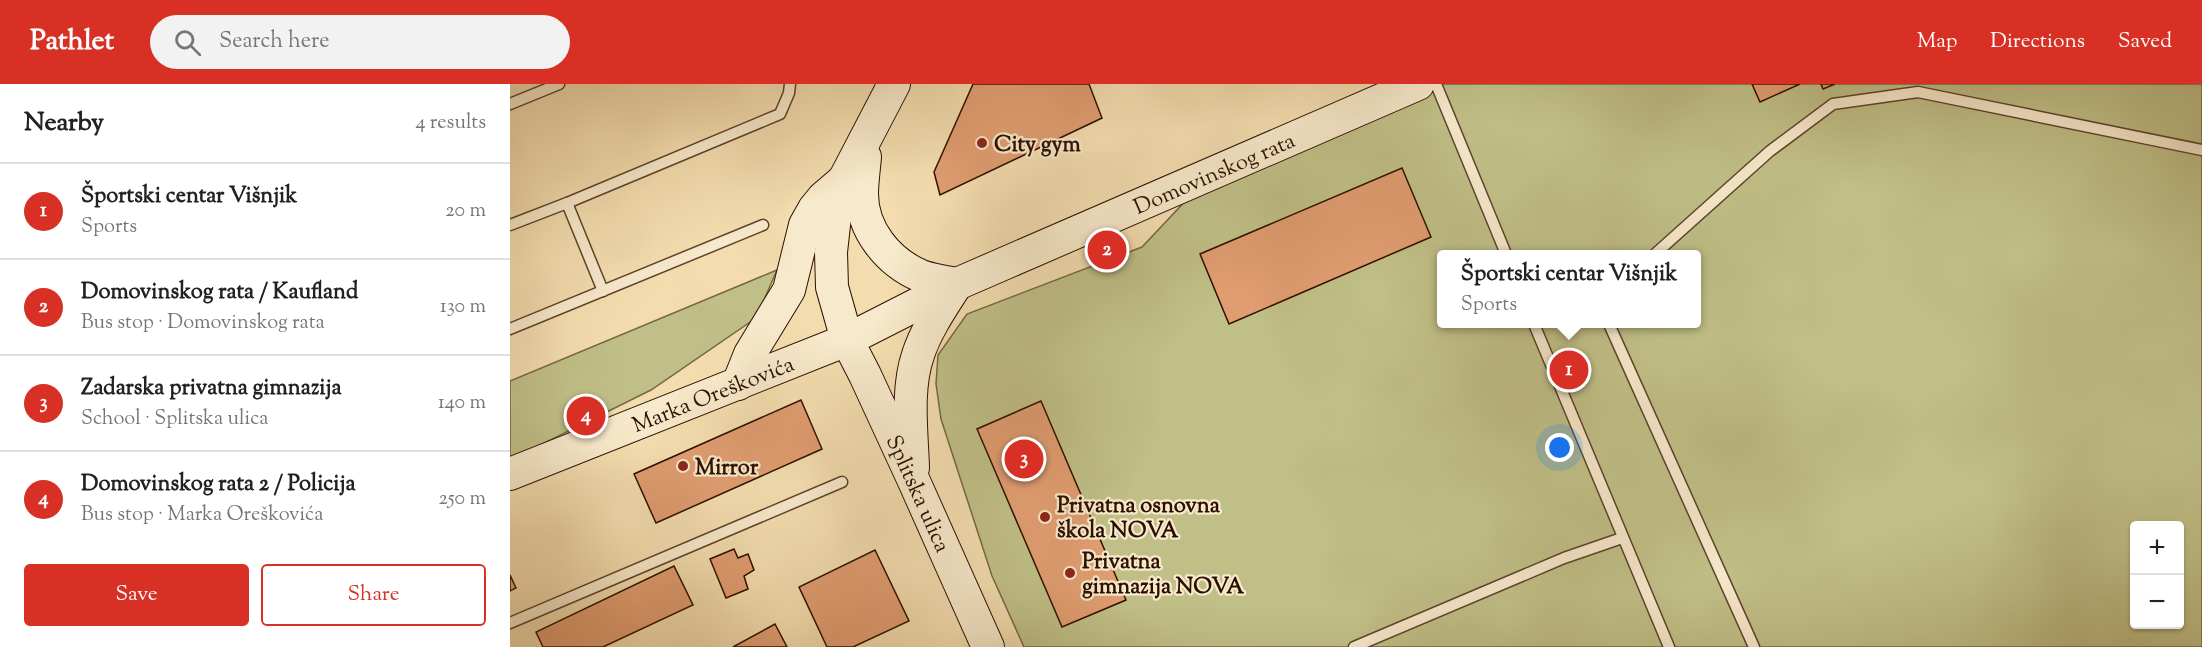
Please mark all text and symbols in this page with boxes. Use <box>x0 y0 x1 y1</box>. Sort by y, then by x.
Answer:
search box <box>150 15 570 69</box>
text: Pathlet <box>30 22 114 62</box>
icon: search <box>171 26 204 59</box>
text: Search here <box>219 26 329 58</box>
text: Map <box>1917 27 1957 57</box>
text: Directions <box>1990 27 2085 57</box>
text: Saved <box>2118 27 2172 57</box>
text: Nearby <box>24 105 104 142</box>
text: 4 results <box>415 109 486 138</box>
street label: Domovinskog rata <box>1129 126 1301 225</box>
place label: City gym <box>994 130 1081 162</box>
marker: City gym <box>975 136 989 150</box>
text: Športski centar Višnjik <box>81 181 297 213</box>
text: 1 <box>40 197 47 226</box>
text: 20 m <box>445 197 486 226</box>
text: Sports <box>81 213 137 242</box>
pin: 2 <box>1088 228 1126 272</box>
popup <box>1437 250 1701 328</box>
text: Športski centar Višnjik <box>1461 259 1677 291</box>
text: Domovinskog rata / Kaufland <box>81 277 358 309</box>
text: Sports <box>1461 291 1517 320</box>
text: 2 <box>39 293 48 322</box>
text: 130 m <box>440 293 486 322</box>
text: Bus stop · Domovinskog rata <box>81 309 325 338</box>
pin: 1 <box>1550 348 1588 392</box>
street label: Marka Oreškovića <box>628 350 799 443</box>
text: Zadarska privatna gimnazija <box>81 373 342 405</box>
text: 3 <box>39 389 48 418</box>
text: 140 m <box>438 389 486 418</box>
pin: 4 <box>566 394 606 438</box>
text: School · Splitska ulica <box>81 405 268 434</box>
street label: Splitska ulica <box>876 431 957 558</box>
your location <box>1545 433 1574 462</box>
pin: 3 <box>1004 436 1044 482</box>
place label: Mirror <box>695 453 759 485</box>
marker: Mirror <box>676 459 690 473</box>
text: Domovinskog rata 2 / Policija <box>81 469 356 501</box>
text: 4 <box>38 485 49 514</box>
text: 250 m <box>438 485 486 514</box>
place label: Privatna osnovna škola NOVA <box>1057 491 1221 548</box>
text: Bus stop · Marka Oreškovića <box>81 501 323 530</box>
marker: Privatna osnovna škola NOVA <box>1038 510 1052 524</box>
map controls <box>2130 521 2184 629</box>
button: + <box>2130 521 2184 575</box>
place label: Privatna gimnazija NOVA <box>1082 547 1244 604</box>
button: Save <box>24 564 249 626</box>
button: Share <box>261 564 486 626</box>
marker: Privatna gimnazija NOVA <box>1063 566 1077 580</box>
button: − <box>2130 575 2184 629</box>

